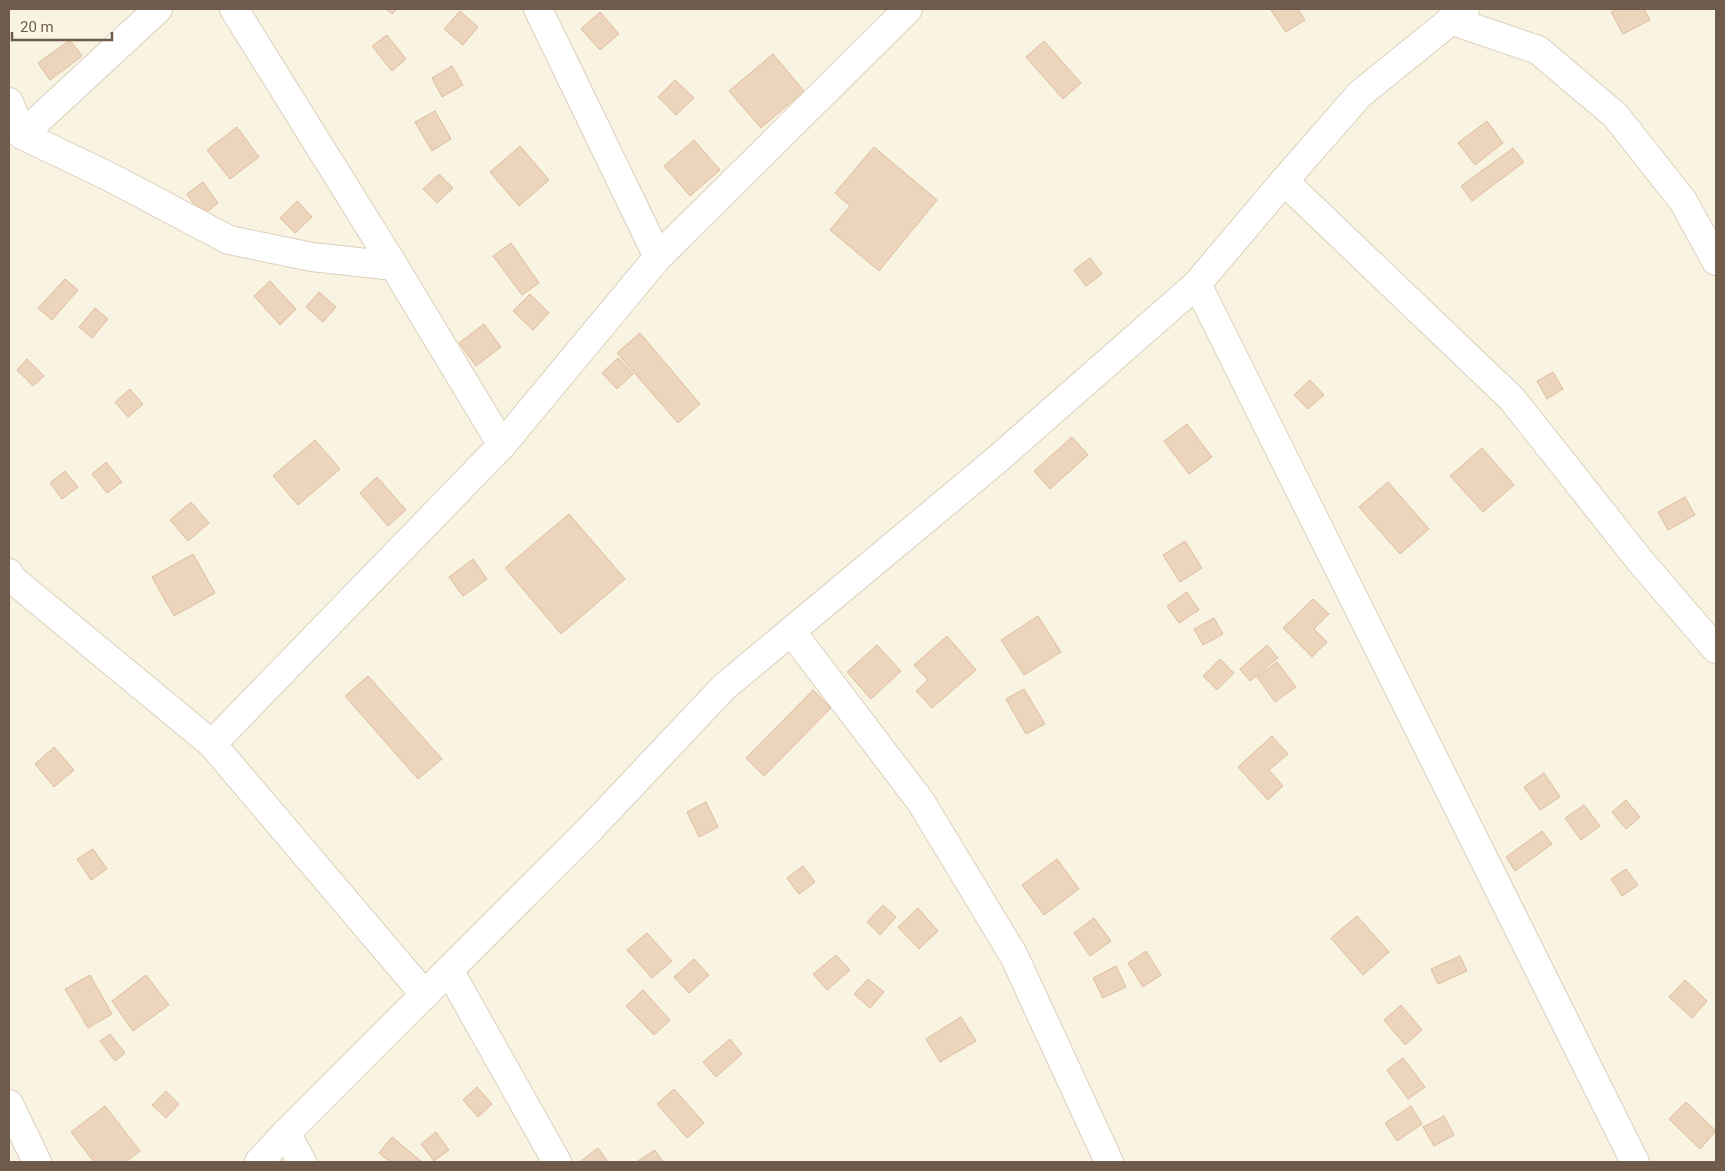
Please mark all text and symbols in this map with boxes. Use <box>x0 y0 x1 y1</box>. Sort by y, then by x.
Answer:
scale bar <box>12 10 112 42</box>
text: 20 m <box>20 18 54 36</box>

